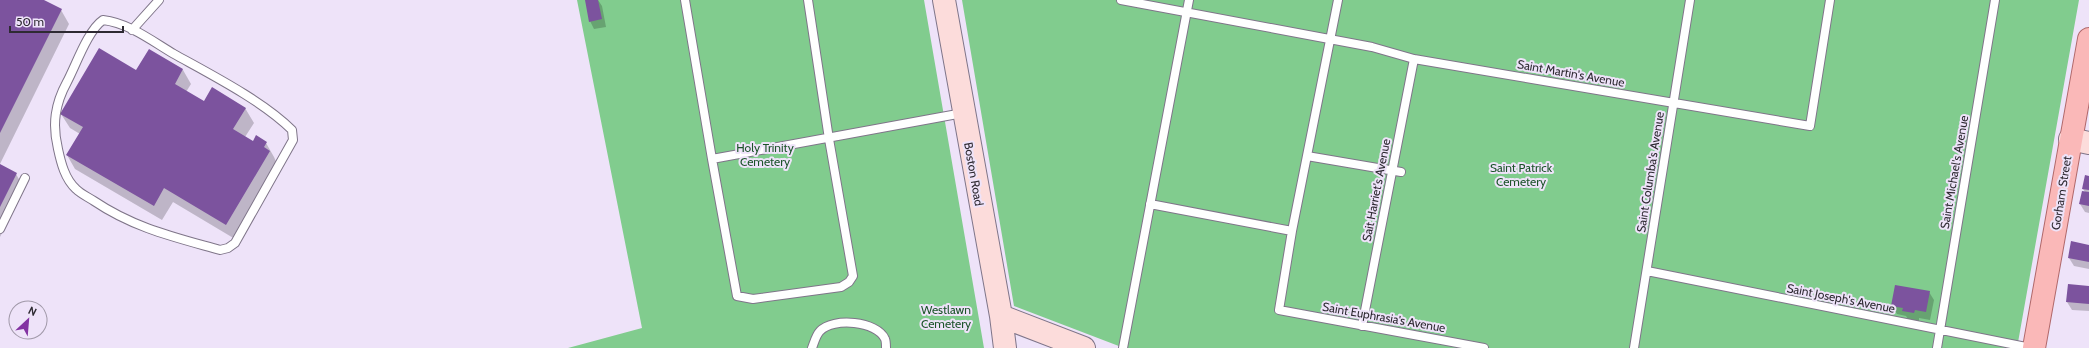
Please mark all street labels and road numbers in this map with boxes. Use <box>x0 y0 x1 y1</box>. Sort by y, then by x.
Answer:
street label: Saint Martin's Avenue <box>1516 56 1626 90</box>
street label: Saint Columba's Avenue <box>1633 111 1667 233</box>
street label: Saint Michael's Avenue <box>1937 114 1971 230</box>
street label: Sait Harriet's Avenue <box>1359 137 1393 243</box>
street label: Boston Road <box>961 141 987 207</box>
street label: Gorham Street <box>2048 155 2074 231</box>
street label: Saint Joseph's Avenue <box>1786 280 1896 316</box>
street label: Saint Euphrasia's Avenue <box>1321 299 1447 335</box>

